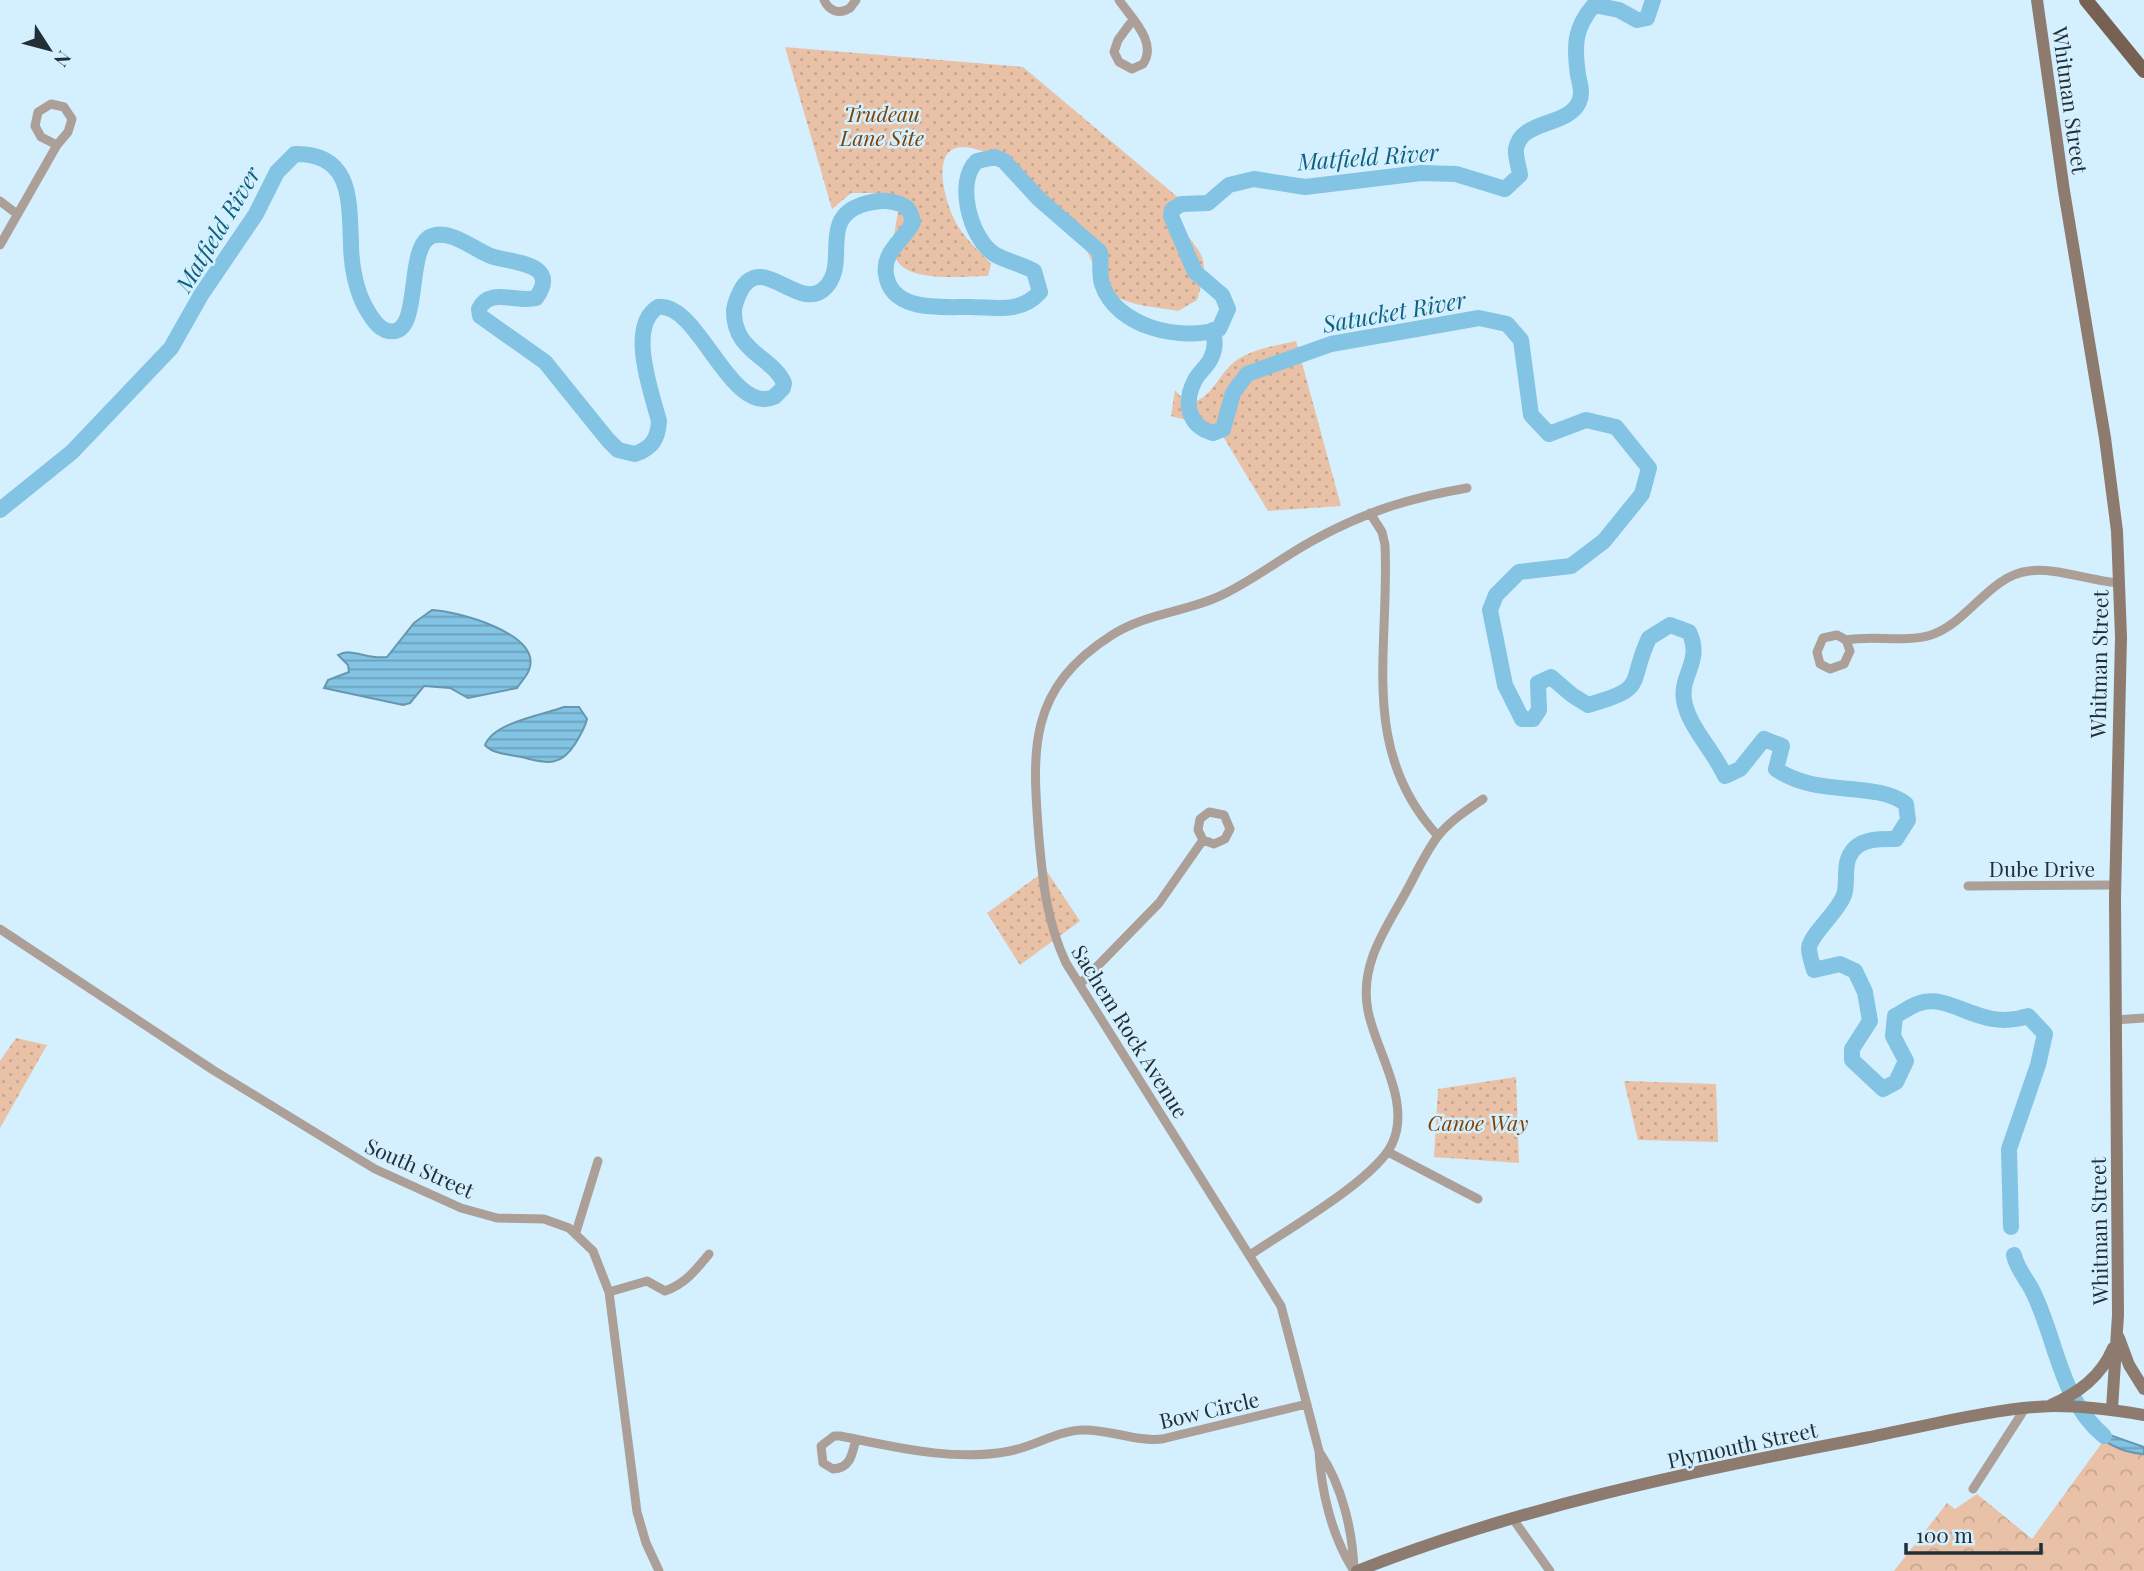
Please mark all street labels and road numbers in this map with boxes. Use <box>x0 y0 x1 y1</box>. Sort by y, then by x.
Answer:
street label: Whitman Street <box>2047 24 2095 176</box>
street label: Whitman Street <box>2083 589 2113 739</box>
street label: Dube Drive <box>1989 854 2095 882</box>
street label: Sachem Rock Avenue <box>1066 939 1196 1123</box>
street label: South Street <box>361 1131 479 1204</box>
street label: Whitman Street <box>2083 1156 2113 1306</box>
street label: Bow Circle <box>1156 1384 1262 1434</box>
street label: Plymouth Street <box>1665 1414 1820 1474</box>

